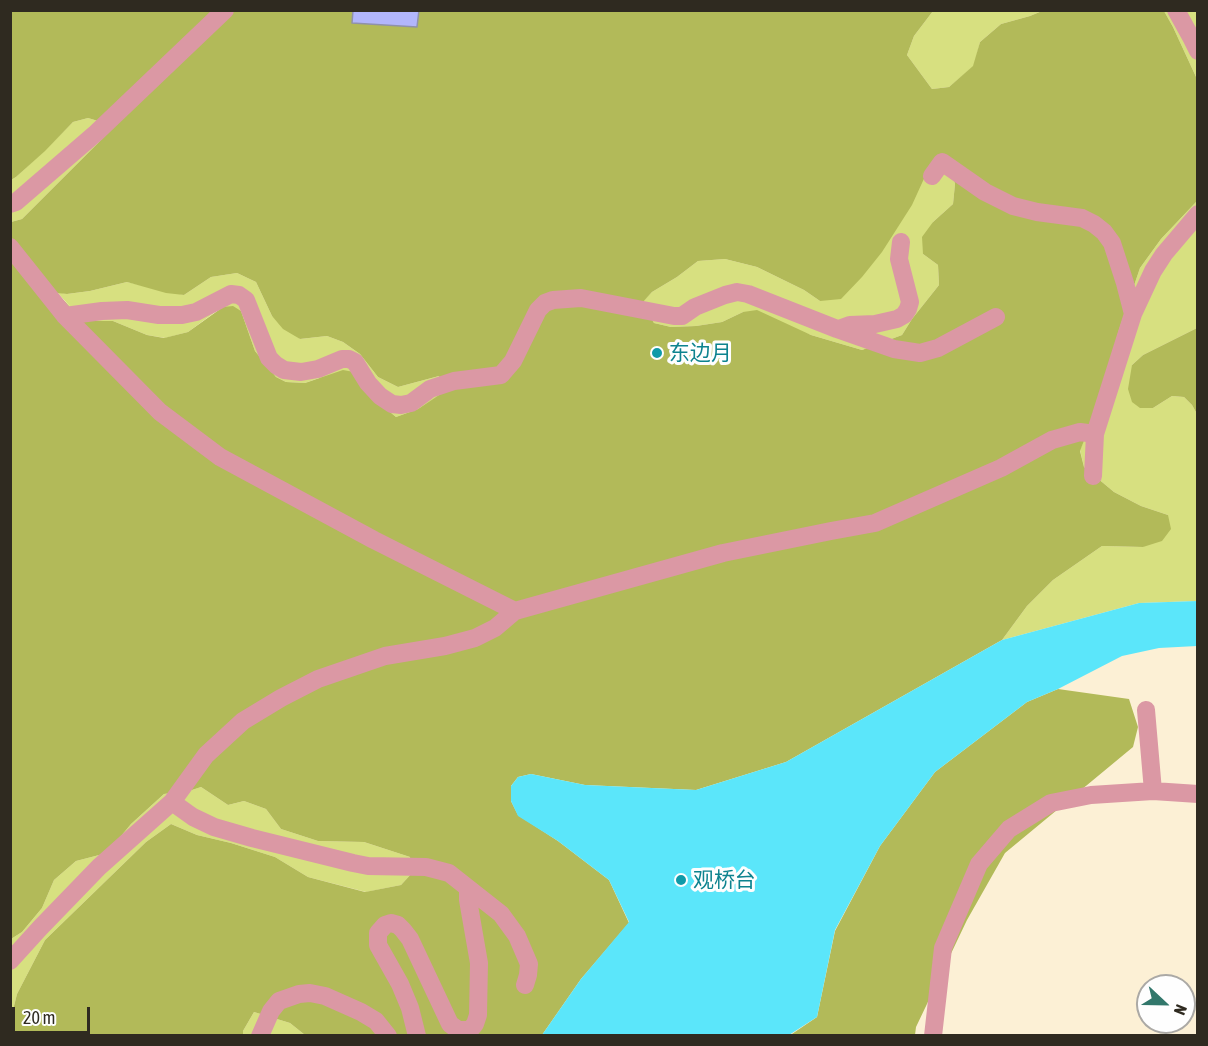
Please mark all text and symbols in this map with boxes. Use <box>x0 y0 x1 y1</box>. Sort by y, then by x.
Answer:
place label: 东边月 <box>669 340 732 366</box>
marker: 东边月 <box>650 346 664 360</box>
place label: 观桥台 <box>693 867 756 893</box>
marker: 观桥台 <box>674 873 688 887</box>
north arrow <box>1136 974 1196 1034</box>
scale bar <box>15 995 93 1033</box>
text: N <box>1171 1002 1191 1018</box>
text: 20 m <box>23 1007 55 1028</box>

